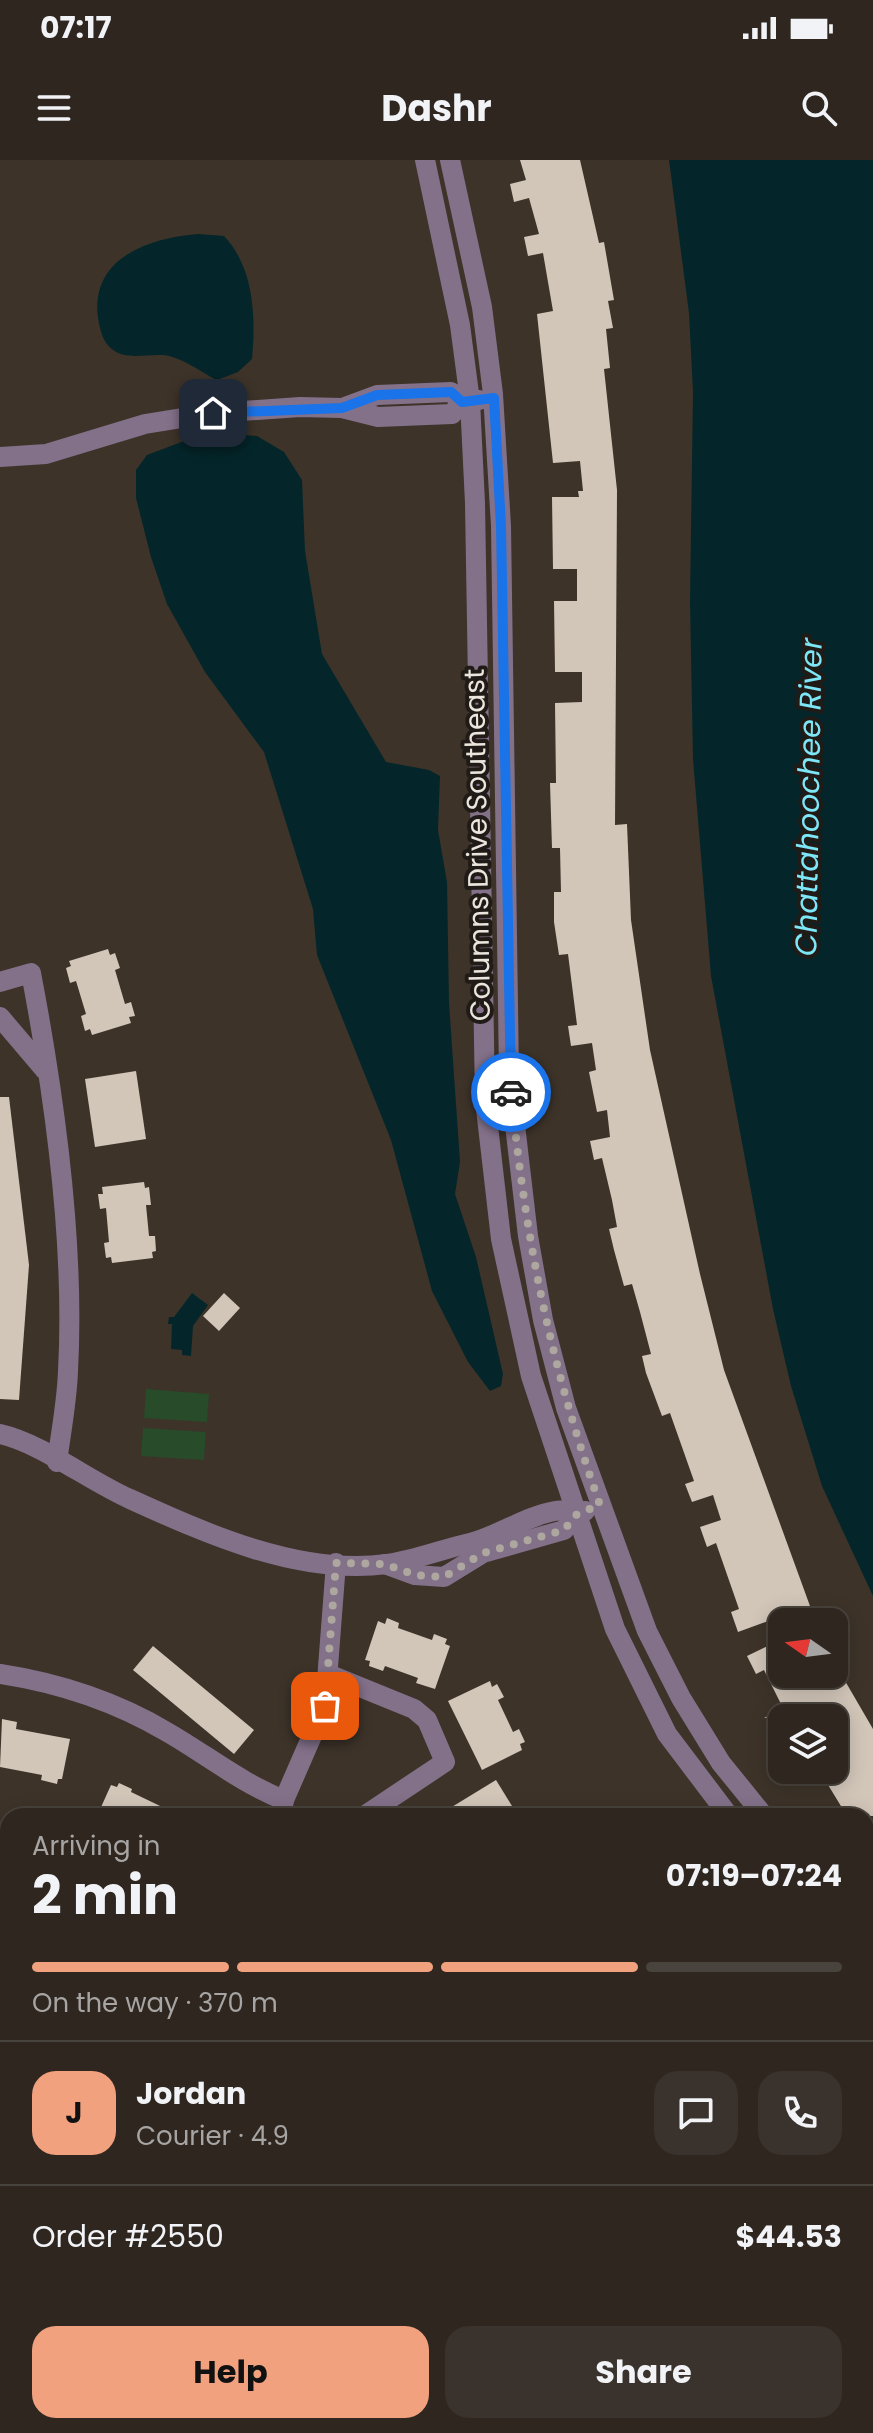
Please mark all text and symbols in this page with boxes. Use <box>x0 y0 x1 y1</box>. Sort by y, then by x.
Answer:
text: 07:17 <box>40 6 111 49</box>
text: Dashr <box>381 83 492 134</box>
icon: menu <box>32 86 76 130</box>
icon: search <box>797 86 841 130</box>
pin <box>179 379 247 447</box>
icon: home <box>191 391 235 435</box>
water label: Chattahoochee River <box>784 637 833 956</box>
street label: Columns Drive Southeast <box>455 668 500 1021</box>
courier <box>471 1052 551 1132</box>
icon: car <box>489 1070 533 1114</box>
north arrow <box>768 1608 848 1688</box>
map controls <box>768 1608 848 1784</box>
pin <box>291 1672 359 1740</box>
icon: bag <box>303 1684 347 1728</box>
button: layers <box>768 1704 848 1784</box>
text: Arriving in <box>32 1828 161 1864</box>
text: 07:19–07:24 <box>666 1854 842 1897</box>
text: 2 min <box>32 1859 178 1932</box>
text: On the way · 370 m <box>32 1985 278 2021</box>
button: chat <box>654 2071 738 2155</box>
button: phone <box>758 2071 842 2155</box>
text: Jordan <box>136 2072 246 2115</box>
text: J <box>65 2091 83 2134</box>
text: Courier · 4.9 <box>136 2118 289 2154</box>
text: Order #2550 <box>32 2215 224 2258</box>
text: $44.53 <box>736 2215 842 2258</box>
button: Help <box>32 2326 429 2418</box>
button: Share <box>445 2326 842 2418</box>

